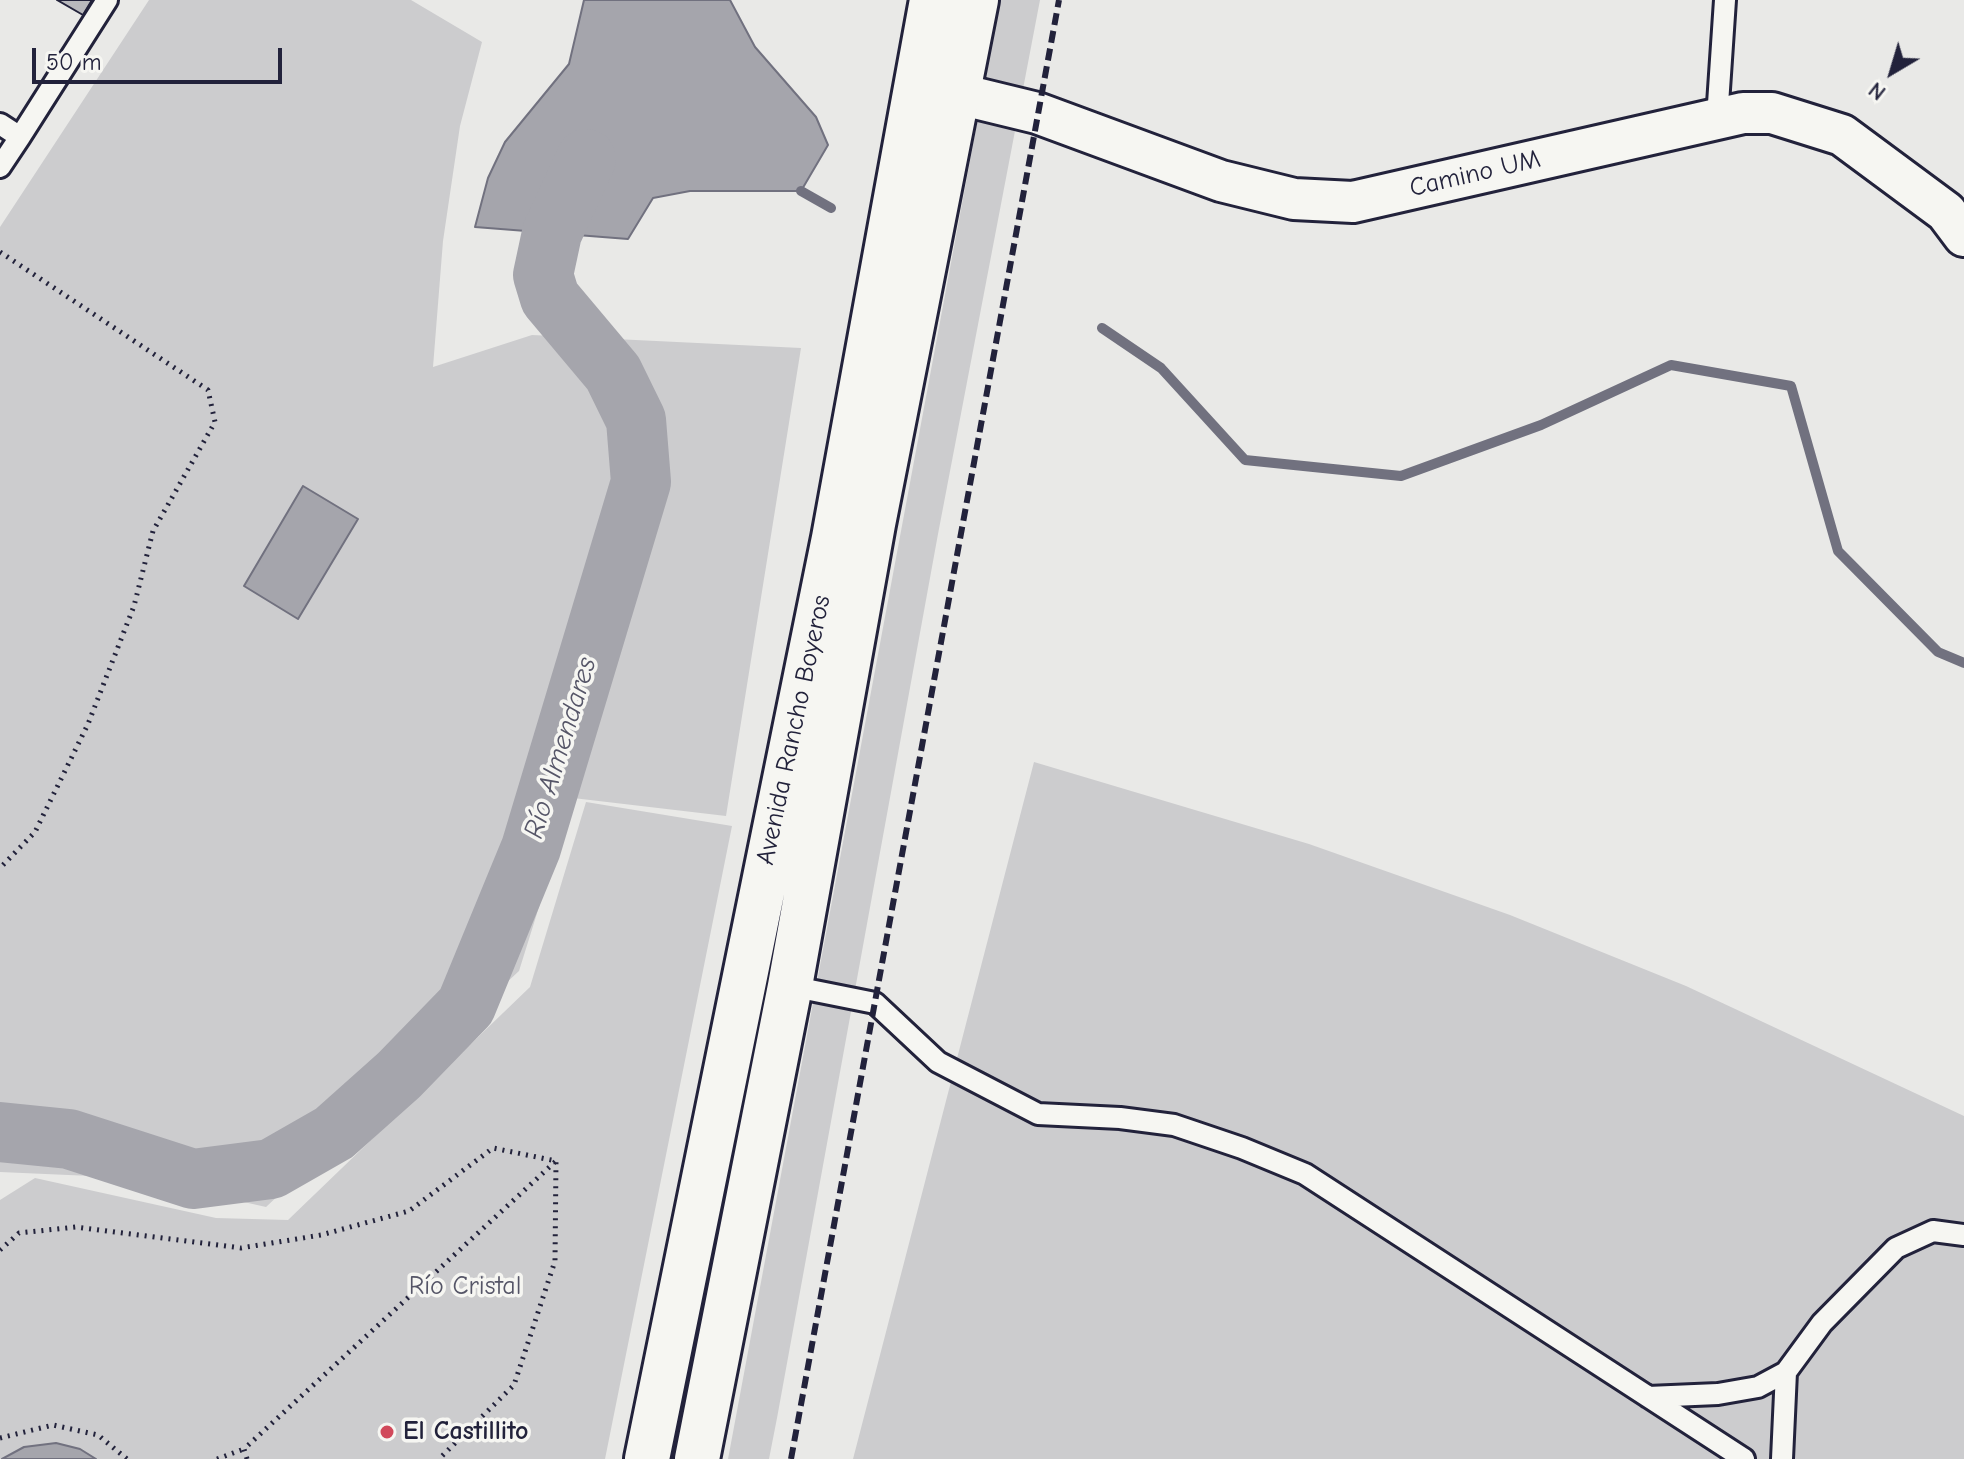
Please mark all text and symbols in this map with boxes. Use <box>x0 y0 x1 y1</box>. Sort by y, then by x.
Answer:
scale bar <box>36 32 286 82</box>
north arrow <box>1852 32 1932 112</box>
text: 50 m <box>46 48 102 76</box>
text: N <box>1864 76 1891 106</box>
street label: Camino UM <box>1407 144 1543 204</box>
street label: Avenida Rancho Boyeros <box>750 592 838 868</box>
water label: Río Almendares <box>517 653 605 843</box>
park label: Río Cristal <box>409 1271 521 1303</box>
place label: El Castillito <box>403 1416 528 1448</box>
marker: El Castillito <box>378 1423 396 1441</box>

